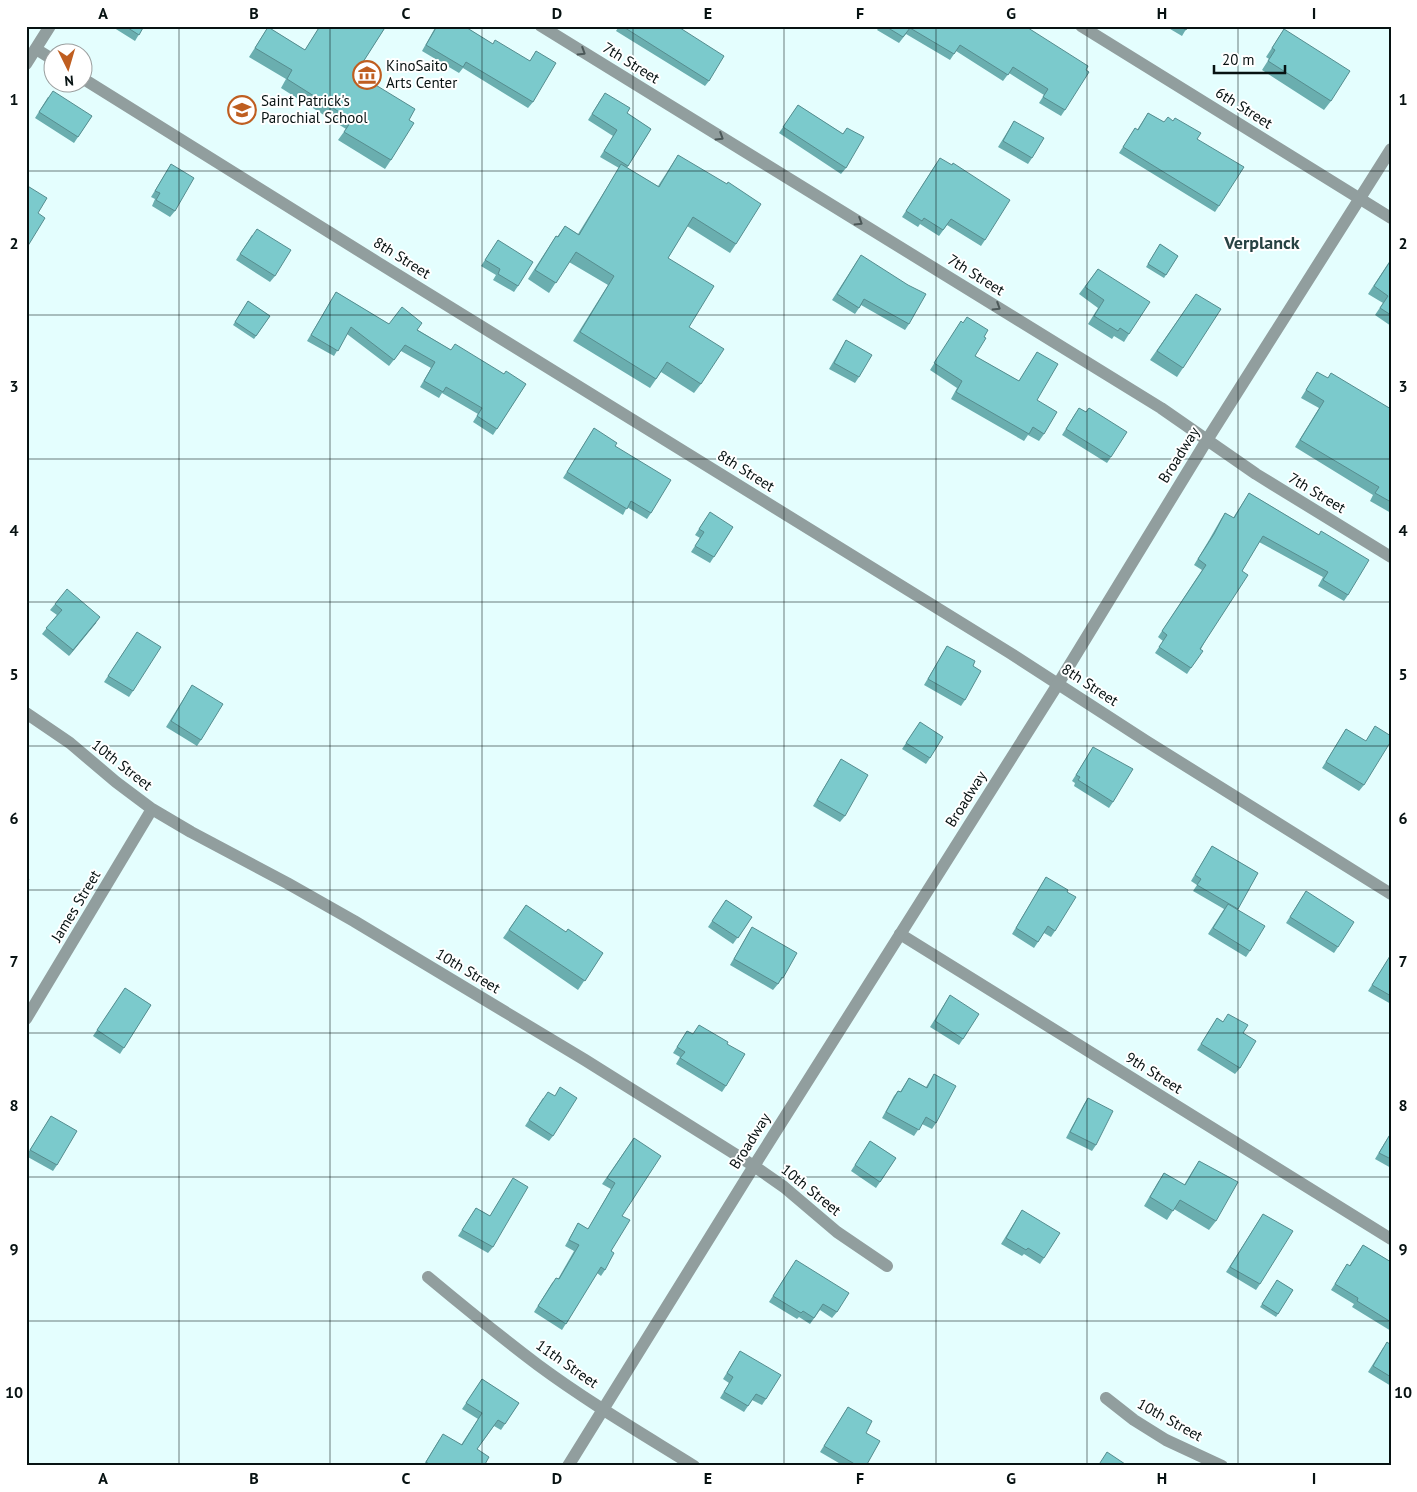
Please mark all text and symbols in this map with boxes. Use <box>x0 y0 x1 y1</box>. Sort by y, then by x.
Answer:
text: A <box>98 3 108 23</box>
text: B <box>249 3 259 23</box>
text: C <box>402 3 411 23</box>
text: D <box>552 3 562 23</box>
text: E <box>704 3 712 23</box>
text: F <box>856 3 864 23</box>
text: G <box>1006 3 1016 23</box>
text: H <box>1157 3 1167 23</box>
text: I <box>1312 3 1316 23</box>
street label: 7th Street <box>599 38 663 87</box>
north arrow <box>42 42 92 92</box>
scale bar <box>1214 42 1286 74</box>
one-way arrow <box>577 45 586 55</box>
text: 20 m <box>1222 50 1255 69</box>
place label: KinoSaito Arts Center <box>386 56 457 92</box>
museum icon: KinoSaito Arts Center <box>352 60 382 90</box>
text: N <box>64 72 75 90</box>
street label: 6th Street <box>1212 83 1276 133</box>
text: 1 <box>9 89 19 109</box>
text: 1 <box>1398 89 1408 109</box>
place label: Saint Patrick's Parochial School <box>261 91 368 127</box>
school or university icon: Saint Patrick's Parochial School <box>227 95 257 125</box>
one-way arrow <box>715 131 724 140</box>
one-way arrow <box>853 216 862 226</box>
district label: Verplanck <box>1223 231 1300 254</box>
text: 2 <box>9 233 19 253</box>
street label: 8th Street <box>370 233 434 283</box>
text: 2 <box>1398 233 1408 253</box>
street label: 7th Street <box>944 250 1008 299</box>
one-way arrow <box>992 301 1001 311</box>
text: 3 <box>9 376 19 396</box>
text: 3 <box>1398 376 1408 396</box>
street label: Broadway <box>1154 423 1203 486</box>
street label: 8th Street <box>714 446 778 496</box>
street label: 7th Street <box>1285 468 1349 517</box>
text: 4 <box>9 520 19 540</box>
text: 4 <box>1398 520 1408 540</box>
street label: 8th Street <box>1058 659 1122 710</box>
text: 5 <box>9 664 19 684</box>
text: 5 <box>1398 664 1408 684</box>
street label: 10th Street <box>88 735 157 794</box>
street label: Broadway <box>941 767 990 830</box>
text: 6 <box>9 808 19 828</box>
text: 6 <box>1398 808 1408 828</box>
street label: James Street <box>46 866 104 946</box>
street label: 10th Street <box>433 944 504 997</box>
text: 7 <box>9 951 19 971</box>
text: 7 <box>1398 951 1408 971</box>
street label: 9th Street <box>1122 1048 1186 1098</box>
text: 8 <box>9 1095 19 1115</box>
text: 8 <box>1398 1095 1408 1115</box>
street label: Broadway <box>725 1109 774 1172</box>
street label: 10th Street <box>777 1160 845 1220</box>
text: 9 <box>9 1239 19 1259</box>
text: 9 <box>1398 1239 1408 1259</box>
street label: 11th Street <box>532 1335 602 1392</box>
text: 10 <box>5 1382 23 1402</box>
text: 10 <box>1394 1382 1412 1402</box>
street label: 10th Street <box>1134 1394 1206 1445</box>
text: A <box>98 1468 108 1488</box>
text: B <box>249 1468 259 1488</box>
text: C <box>402 1468 411 1488</box>
text: D <box>552 1468 562 1488</box>
text: E <box>704 1468 712 1488</box>
text: F <box>856 1468 864 1488</box>
text: G <box>1006 1468 1016 1488</box>
text: H <box>1157 1468 1167 1488</box>
text: I <box>1312 1468 1316 1488</box>

